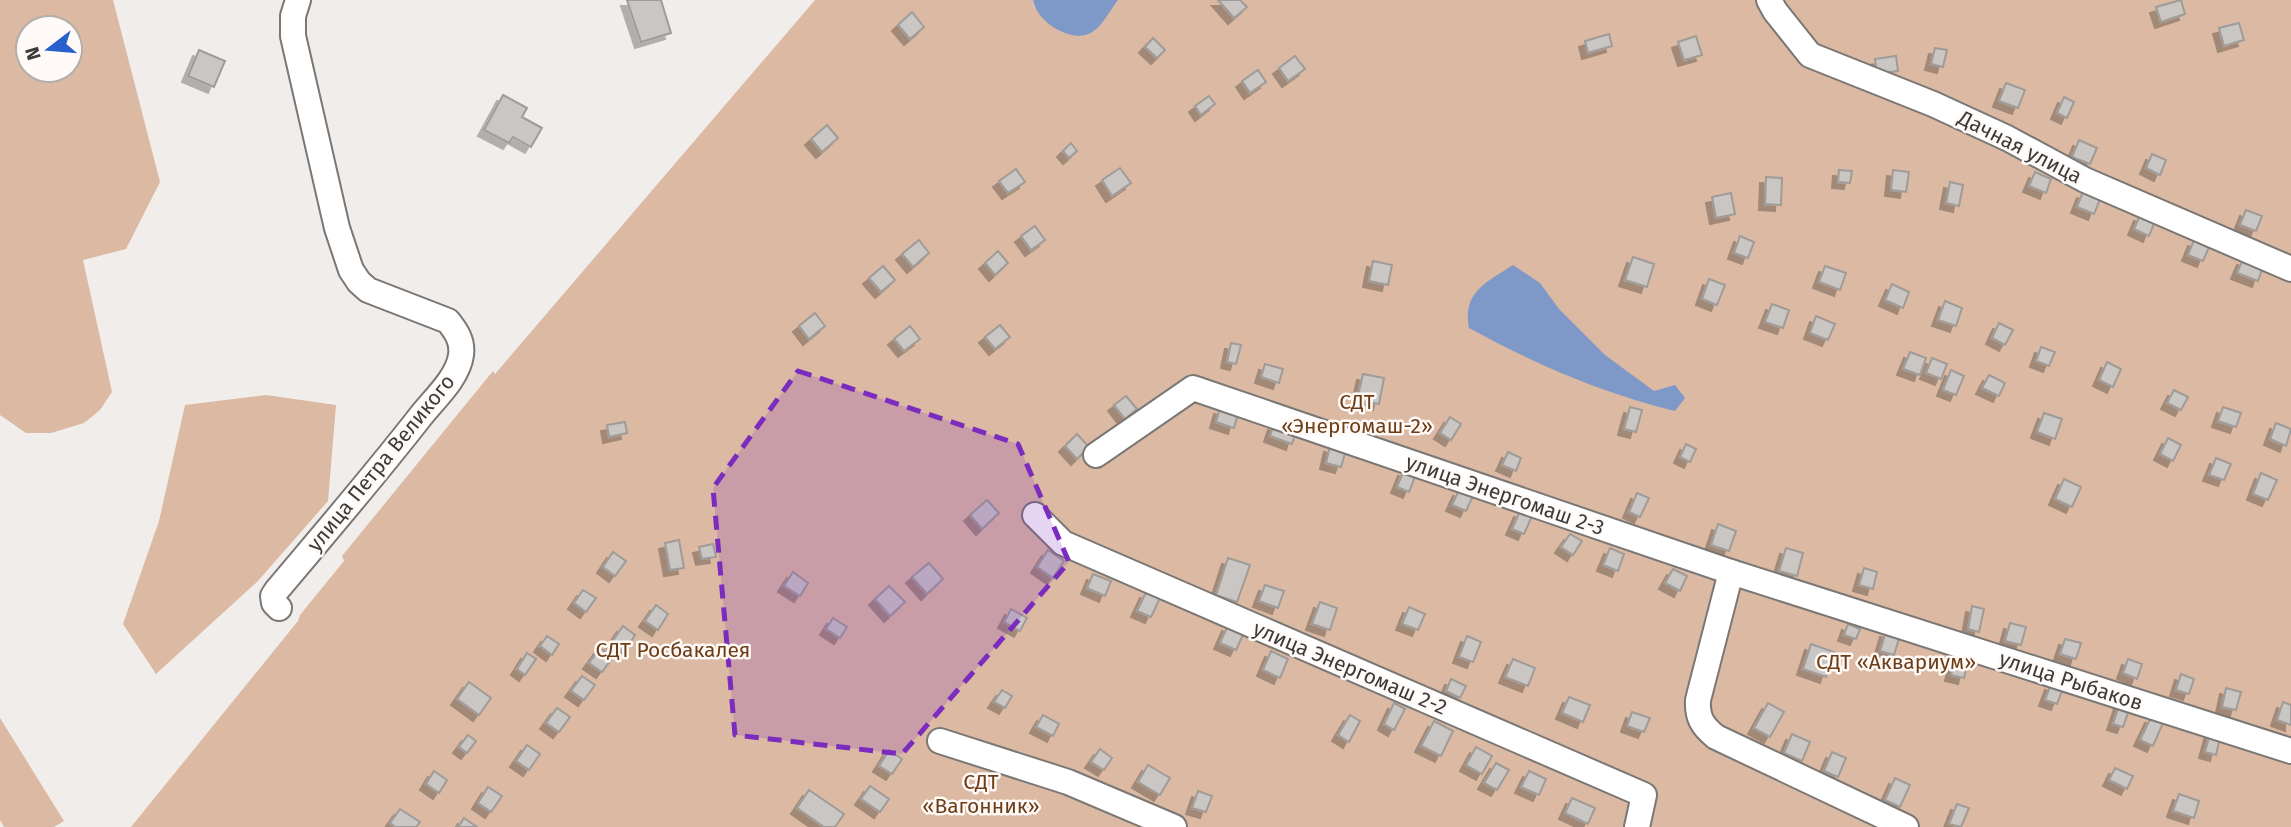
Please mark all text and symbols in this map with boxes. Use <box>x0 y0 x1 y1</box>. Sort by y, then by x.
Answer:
north arrow <box>14 14 84 84</box>
text: N <box>20 44 46 63</box>
street label: Дачная улица <box>1953 104 2086 189</box>
street label: улица Петра Великого <box>302 369 460 557</box>
park label: СДТ «Энергомаш-2» <box>1281 389 1433 439</box>
street label: улица Энергомаш 2-3 <box>1402 449 1608 541</box>
street label: улица Энергомаш 2-2 <box>1249 615 1451 721</box>
park label: СДТ Росбакалея <box>596 637 750 663</box>
street label: улица Рыбаков <box>1996 646 2146 716</box>
park label: СДТ «Аквариум» <box>1816 649 1976 675</box>
park label: СДТ «Вагонник» <box>922 769 1040 819</box>

